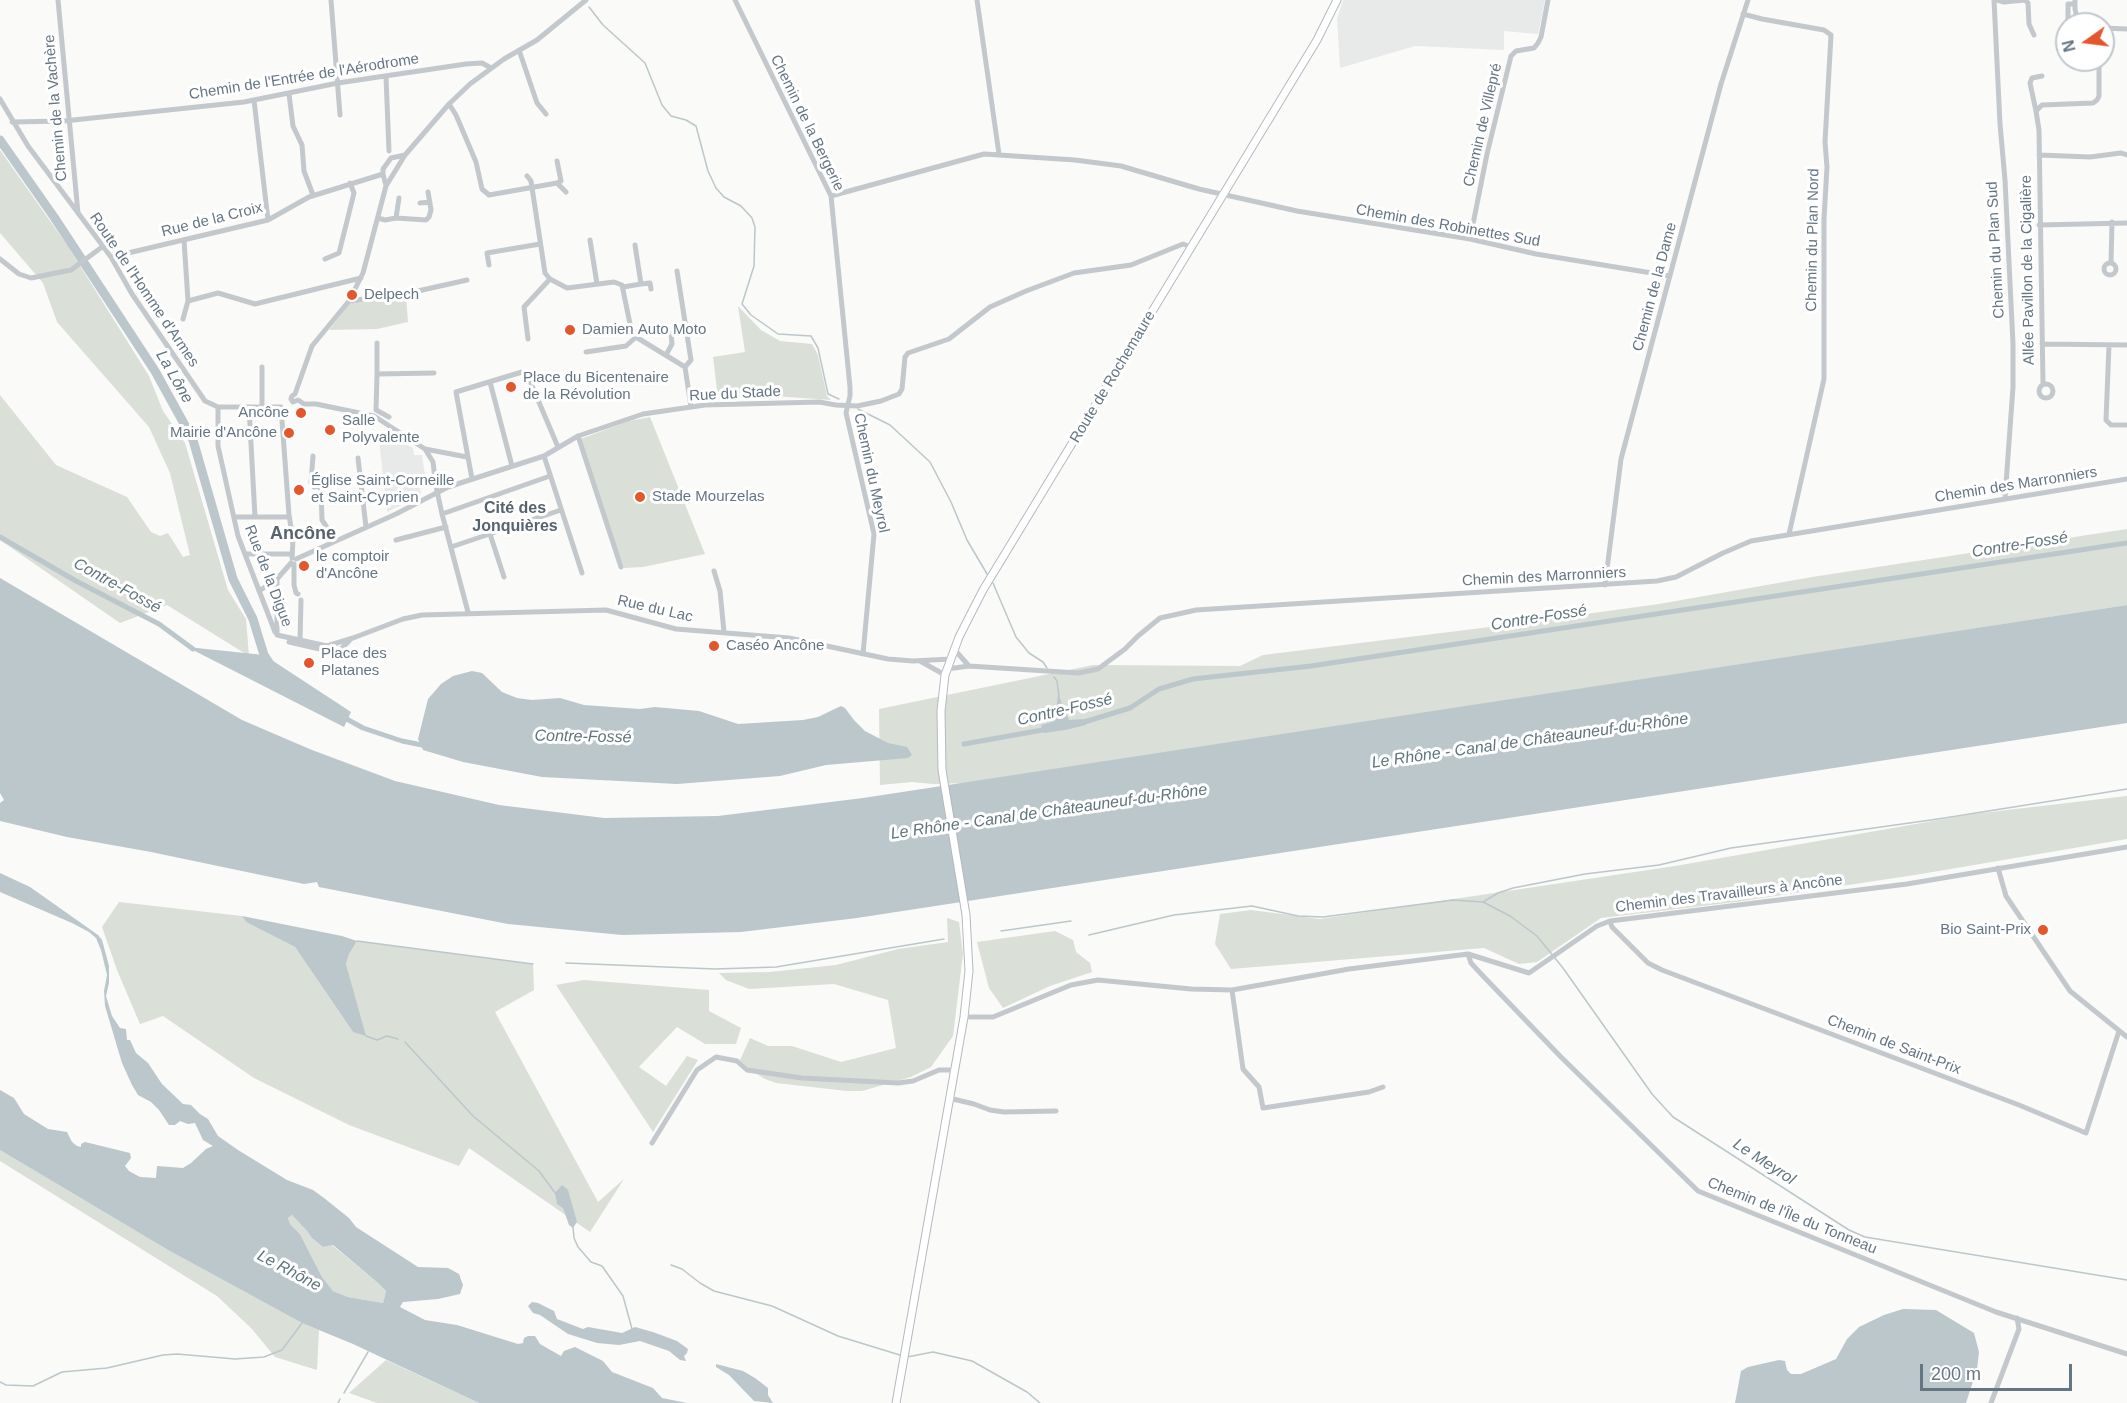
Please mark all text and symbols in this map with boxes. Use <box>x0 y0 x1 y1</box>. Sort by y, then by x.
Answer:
north arrow <box>2055 12 2115 72</box>
street label: Chemin de la Vachère <box>41 34 71 182</box>
text: N <box>2059 38 2079 54</box>
street label: Chemin de l'Entrée de l'Aérodrome <box>188 50 420 104</box>
street label: Chemin de la Bergerie <box>766 52 848 194</box>
street label: Chemin de Villepré <box>1460 61 1506 189</box>
street label: Chemin du Plan Nord <box>1803 168 1823 312</box>
street label: Allée Pavillon de la Cigalière <box>2017 175 2039 365</box>
street label: Chemin du Plan Sud <box>1983 181 2009 319</box>
street label: Rue de la Croix <box>160 199 264 241</box>
street label: Chemin des Robinettes Sud <box>1354 201 1542 251</box>
street label: Route de l'Homme d'Armes <box>86 209 202 371</box>
street label: Chemin de la Dame <box>1629 221 1681 353</box>
place label: Delpech <box>364 286 419 304</box>
marker: Delpech <box>345 288 359 302</box>
street label: Route de Rochemaure <box>1066 308 1160 446</box>
place label: Damien Auto Moto <box>582 321 706 339</box>
marker: Damien Auto Moto <box>563 323 577 337</box>
water label: La Lône <box>151 347 197 407</box>
place label: Place du Bicentenaire de la Révolution <box>523 369 669 404</box>
marker: Place du Bicentenaire de la Révolution <box>504 380 518 394</box>
street label: Rue du Stade <box>689 383 781 405</box>
place label: Ancône <box>238 404 289 422</box>
marker: Ancône <box>294 406 308 420</box>
place label: Salle Polyvalente <box>342 412 420 447</box>
street label: Chemin du Meyrol <box>850 412 892 534</box>
marker: Salle Polyvalente <box>323 423 337 437</box>
place label: Mairie d'Ancône <box>170 424 277 442</box>
marker: Mairie d'Ancône <box>282 426 296 440</box>
street label: Chemin des Marronniers <box>1933 463 2099 507</box>
place label: Église Saint-Corneille et Saint-Cyprien <box>311 472 454 507</box>
marker: Église Saint-Corneille et Saint-Cyprien <box>292 483 306 497</box>
place label: Stade Mourzelas <box>652 488 765 506</box>
marker: Stade Mourzelas <box>633 490 647 504</box>
district label: Cité des Jonquières <box>472 499 558 537</box>
street label: Rue de la Digue <box>240 523 296 629</box>
district label: Ancône <box>270 523 336 545</box>
water label: Contre-Fossé <box>1971 528 2069 562</box>
place label: le comptoir d'Ancône <box>316 548 389 583</box>
water label: Contre-Fossé <box>70 554 164 618</box>
marker: le comptoir d'Ancône <box>297 559 311 573</box>
street label: Chemin des Marronniers <box>1462 564 1626 590</box>
street label: Rue du Lac <box>616 592 694 626</box>
water label: Contre-Fossé <box>1490 601 1588 635</box>
place label: Caséo Ancône <box>726 637 824 655</box>
marker: Caséo Ancône <box>707 639 721 653</box>
place label: Place des Platanes <box>321 645 387 680</box>
marker: Place des Platanes <box>302 656 316 670</box>
water label: Contre-Fossé <box>1016 690 1114 730</box>
water label: Le Rhône - Canal de Châteauneuf-du-Rhône <box>1371 709 1689 773</box>
water label: Contre-Fossé <box>534 727 632 747</box>
water label: Le Rhône - Canal de Châteauneuf-du-Rhône <box>890 780 1208 844</box>
street label: Chemin des Travailleurs à Ancône <box>1614 871 1844 917</box>
place label: Bio Saint-Prix <box>1940 921 2031 939</box>
marker: Bio Saint-Prix <box>2036 923 2050 937</box>
street label: Chemin de Saint-Prix <box>1825 1011 1963 1079</box>
water label: Le Meyrol <box>1729 1135 1799 1189</box>
street label: Chemin de l'Île du Tonneau <box>1705 1174 1879 1258</box>
water label: Le Rhône <box>254 1246 324 1296</box>
scale bar <box>1923 1352 2074 1390</box>
text: 200 m <box>1931 1364 1981 1384</box>

